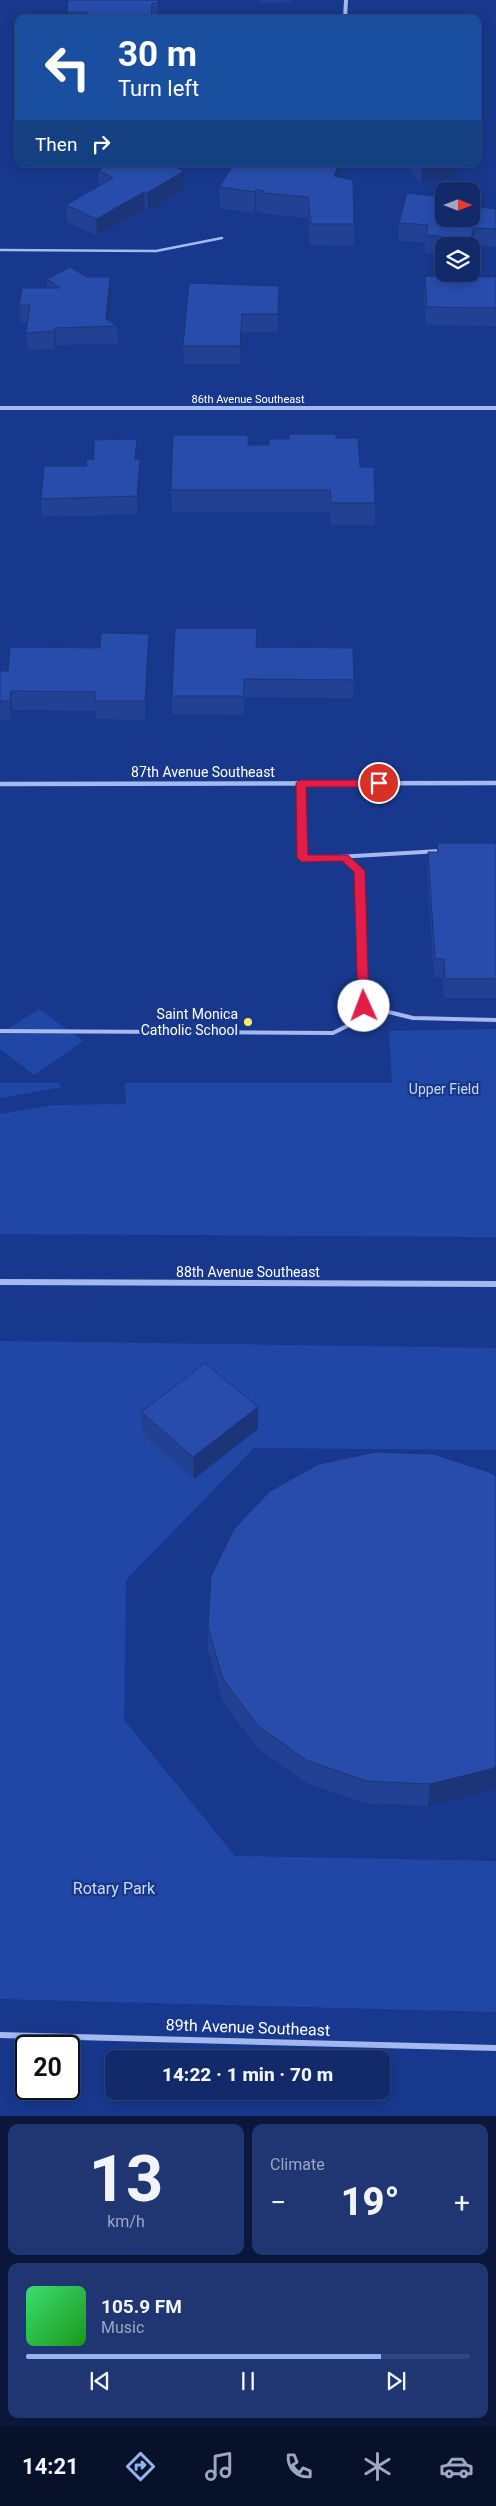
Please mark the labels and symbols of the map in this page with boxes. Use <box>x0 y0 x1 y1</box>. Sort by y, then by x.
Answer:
north arrow <box>435 182 480 228</box>
street label: 86th Avenue Southeast <box>191 393 305 406</box>
pin <box>358 762 400 804</box>
street label: 87th Avenue Southeast <box>131 764 275 780</box>
position arrow <box>337 979 389 1031</box>
place label: Saint Monica Catholic School <box>141 1006 238 1038</box>
marker: Saint Monica Catholic School <box>242 1016 254 1028</box>
park label: Upper Field <box>409 1081 479 1097</box>
street label: 88th Avenue Southeast <box>176 1264 320 1280</box>
park label: Rotary Park <box>73 1879 156 1898</box>
street label: 89th Avenue Southeast <box>165 2015 330 2040</box>
speed limit sign: 20 <box>15 2035 80 2100</box>

